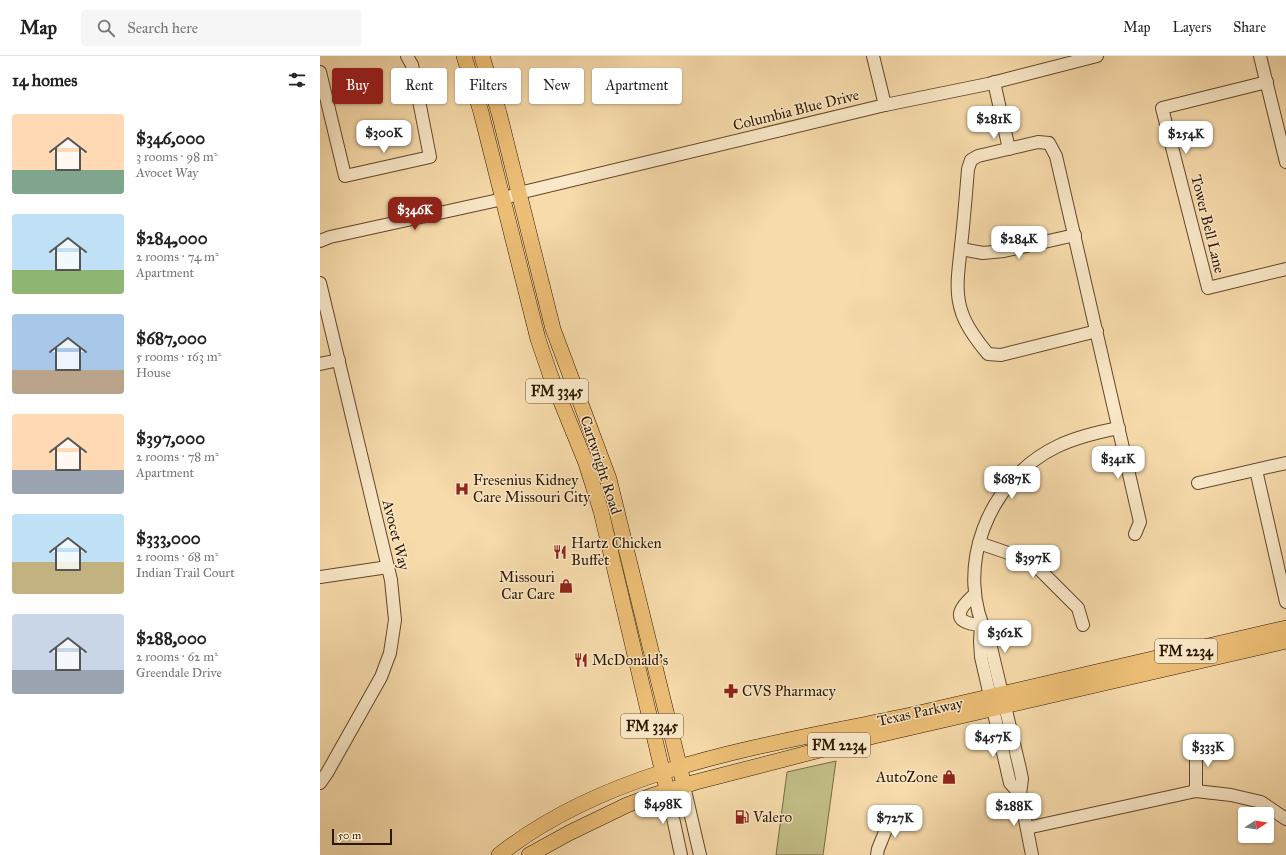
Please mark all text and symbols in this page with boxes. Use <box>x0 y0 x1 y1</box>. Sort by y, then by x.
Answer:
search box <box>81 10 361 46</box>
text: Map <box>20 16 57 39</box>
icon: search <box>95 17 117 39</box>
text: Search here <box>127 19 198 37</box>
text: Map <box>1123 19 1151 36</box>
text: Layers <box>1173 19 1211 36</box>
text: Share <box>1233 19 1266 36</box>
chip: Buy <box>332 68 383 104</box>
chip: Rent <box>391 68 447 104</box>
chip: Filters <box>455 68 521 104</box>
chip: New <box>529 68 584 104</box>
chip: Apartment <box>592 68 682 104</box>
icon: filters <box>286 69 308 91</box>
text: 14 homes <box>12 70 77 91</box>
street label: Columbia Blue Drive <box>731 86 861 134</box>
pin: $281K <box>966 106 1022 140</box>
text: $281K <box>976 111 1012 127</box>
pin: $300K <box>356 120 412 154</box>
pin: $254K <box>1158 121 1214 155</box>
text: $300K <box>365 125 403 141</box>
text: $254K <box>1168 126 1204 142</box>
text: $346,000 <box>136 128 205 149</box>
icon: home <box>44 130 92 178</box>
text: 3 rooms · 98 m² <box>136 149 218 165</box>
text: Avocet Way <box>136 165 198 181</box>
street label: Tower Bell Lane <box>1187 173 1229 275</box>
pin: $346K <box>387 197 443 231</box>
text: $346K <box>397 202 433 218</box>
pin: $284K <box>991 226 1047 260</box>
text: $284,000 <box>136 228 208 249</box>
icon: home <box>44 230 92 278</box>
text: $284K <box>1000 231 1038 247</box>
text: 2 rooms · 74 m² <box>136 249 219 265</box>
text: Apartment <box>136 265 194 281</box>
text: $687,000 <box>136 328 207 349</box>
icon: home <box>44 330 92 378</box>
text: 5 rooms · 163 m² <box>136 349 221 365</box>
text: House <box>136 365 171 381</box>
road number: FM 3345 <box>526 379 588 403</box>
street label: Cartwright Road <box>577 413 626 517</box>
text: $397,000 <box>136 428 205 449</box>
icon: home <box>44 430 92 478</box>
pin: $341K <box>1090 446 1146 480</box>
text: 2 rooms · 78 m² <box>136 449 219 465</box>
text: $341K <box>1101 451 1135 467</box>
text: Apartment <box>136 465 194 481</box>
pin: $687K <box>984 466 1040 500</box>
place label: Fresenius Kidney Care Missouri City <box>473 471 591 506</box>
text: $687K <box>993 471 1031 487</box>
hospital icon: Fresenius Kidney Care Missouri City <box>454 481 470 497</box>
street label: Avocet Way <box>378 497 414 573</box>
text: $333,000 <box>136 528 201 549</box>
icon: home <box>44 530 92 578</box>
place label: Hartz Chicken Buffet <box>571 534 662 569</box>
restaurant icon: Hartz Chicken Buffet <box>552 544 568 560</box>
pin: $397K <box>1005 545 1061 579</box>
text: 2 rooms · 68 m² <box>136 549 218 565</box>
text: $397K <box>1015 550 1051 566</box>
text: Indian Trail Court <box>136 565 235 581</box>
place label: Missouri Car Care <box>499 568 555 603</box>
shop icon: Missouri Car Care <box>558 578 574 594</box>
pin: $362K <box>977 620 1033 654</box>
text: $362K <box>987 625 1023 641</box>
text: $288,000 <box>136 628 207 649</box>
icon: home <box>44 630 92 678</box>
road number: FM 2234 <box>1155 639 1217 663</box>
text: 2 rooms · 62 m² <box>136 649 218 665</box>
place label: McDonald's <box>592 651 668 669</box>
restaurant icon: McDonald's <box>573 652 589 668</box>
text: Greendale Drive <box>136 665 222 681</box>
place label: CVS Pharmacy <box>742 682 837 700</box>
pharmacy icon: CVS Pharmacy <box>723 683 739 699</box>
street label: Texas Parkway <box>876 694 965 730</box>
road number: FM 3345 <box>621 714 683 738</box>
pin: $457K <box>965 724 1021 758</box>
text: $457K <box>974 729 1012 745</box>
road number: FM 2234 <box>808 733 870 757</box>
pin: $333K <box>1180 734 1236 768</box>
text: $333K <box>1192 739 1224 755</box>
place label: AutoZone <box>875 768 938 786</box>
shop icon: AutoZone <box>941 769 957 785</box>
pin: $498K <box>635 791 691 825</box>
pin: $288K <box>986 793 1042 827</box>
text: $498K <box>644 796 682 812</box>
text: $288K <box>995 798 1033 814</box>
pin: $727K <box>867 805 923 839</box>
north arrow <box>1238 807 1274 843</box>
map controls <box>1238 807 1274 843</box>
place label: Valero <box>752 808 792 826</box>
fuel station icon: Valero <box>734 809 750 825</box>
text: $727K <box>877 810 913 826</box>
scale bar <box>332 827 392 846</box>
text: 50 m <box>338 829 361 842</box>

